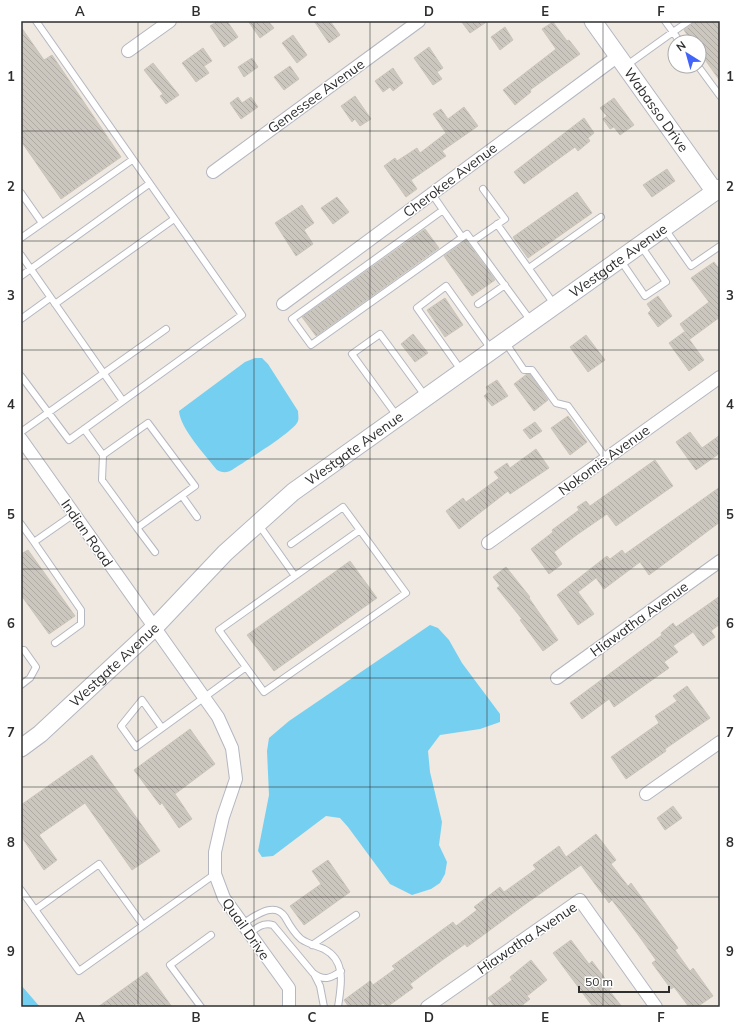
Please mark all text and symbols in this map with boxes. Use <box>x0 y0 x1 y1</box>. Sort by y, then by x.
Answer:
text: A <box>75 3 85 19</box>
text: B <box>192 3 201 19</box>
text: C <box>308 3 317 19</box>
text: D <box>424 3 434 19</box>
text: E <box>541 3 549 19</box>
text: F <box>657 3 665 19</box>
north arrow <box>667 34 707 74</box>
text: N <box>673 38 689 54</box>
street label: Genessee Avenue <box>264 55 368 137</box>
street label: Wabasso Drive <box>620 64 693 155</box>
text: 1 <box>7 68 15 84</box>
text: 1 <box>726 68 734 84</box>
street label: Cherokee Avenue <box>399 139 501 221</box>
text: 2 <box>7 178 15 194</box>
text: 2 <box>726 178 734 194</box>
street label: Westgate Avenue <box>566 220 671 301</box>
text: 3 <box>7 287 15 303</box>
text: 3 <box>726 287 734 303</box>
text: 4 <box>7 396 15 412</box>
text: 4 <box>726 396 734 412</box>
street label: Westgate Avenue <box>302 408 407 489</box>
street label: Nokomis Avenue <box>555 421 653 499</box>
street label: Indian Road <box>57 496 117 570</box>
text: 5 <box>7 506 15 522</box>
text: 5 <box>726 506 734 522</box>
street label: Hiawatha Avenue <box>586 577 692 661</box>
text: 6 <box>7 615 15 631</box>
text: 6 <box>726 615 734 631</box>
street label: Westgate Avenue <box>66 619 163 711</box>
text: 7 <box>7 724 15 740</box>
text: 7 <box>726 724 734 740</box>
text: 8 <box>7 834 15 850</box>
text: 8 <box>726 834 734 850</box>
street label: Quail Drive <box>218 895 274 963</box>
street label: Hiawatha Avenue <box>474 898 580 978</box>
text: 9 <box>7 943 15 959</box>
text: 9 <box>726 943 734 959</box>
scale bar <box>579 968 669 994</box>
text: 50 m <box>585 974 613 989</box>
text: A <box>75 1009 85 1025</box>
text: B <box>192 1009 201 1025</box>
text: C <box>308 1009 317 1025</box>
text: D <box>424 1009 434 1025</box>
text: E <box>541 1009 549 1025</box>
text: F <box>657 1009 665 1025</box>

